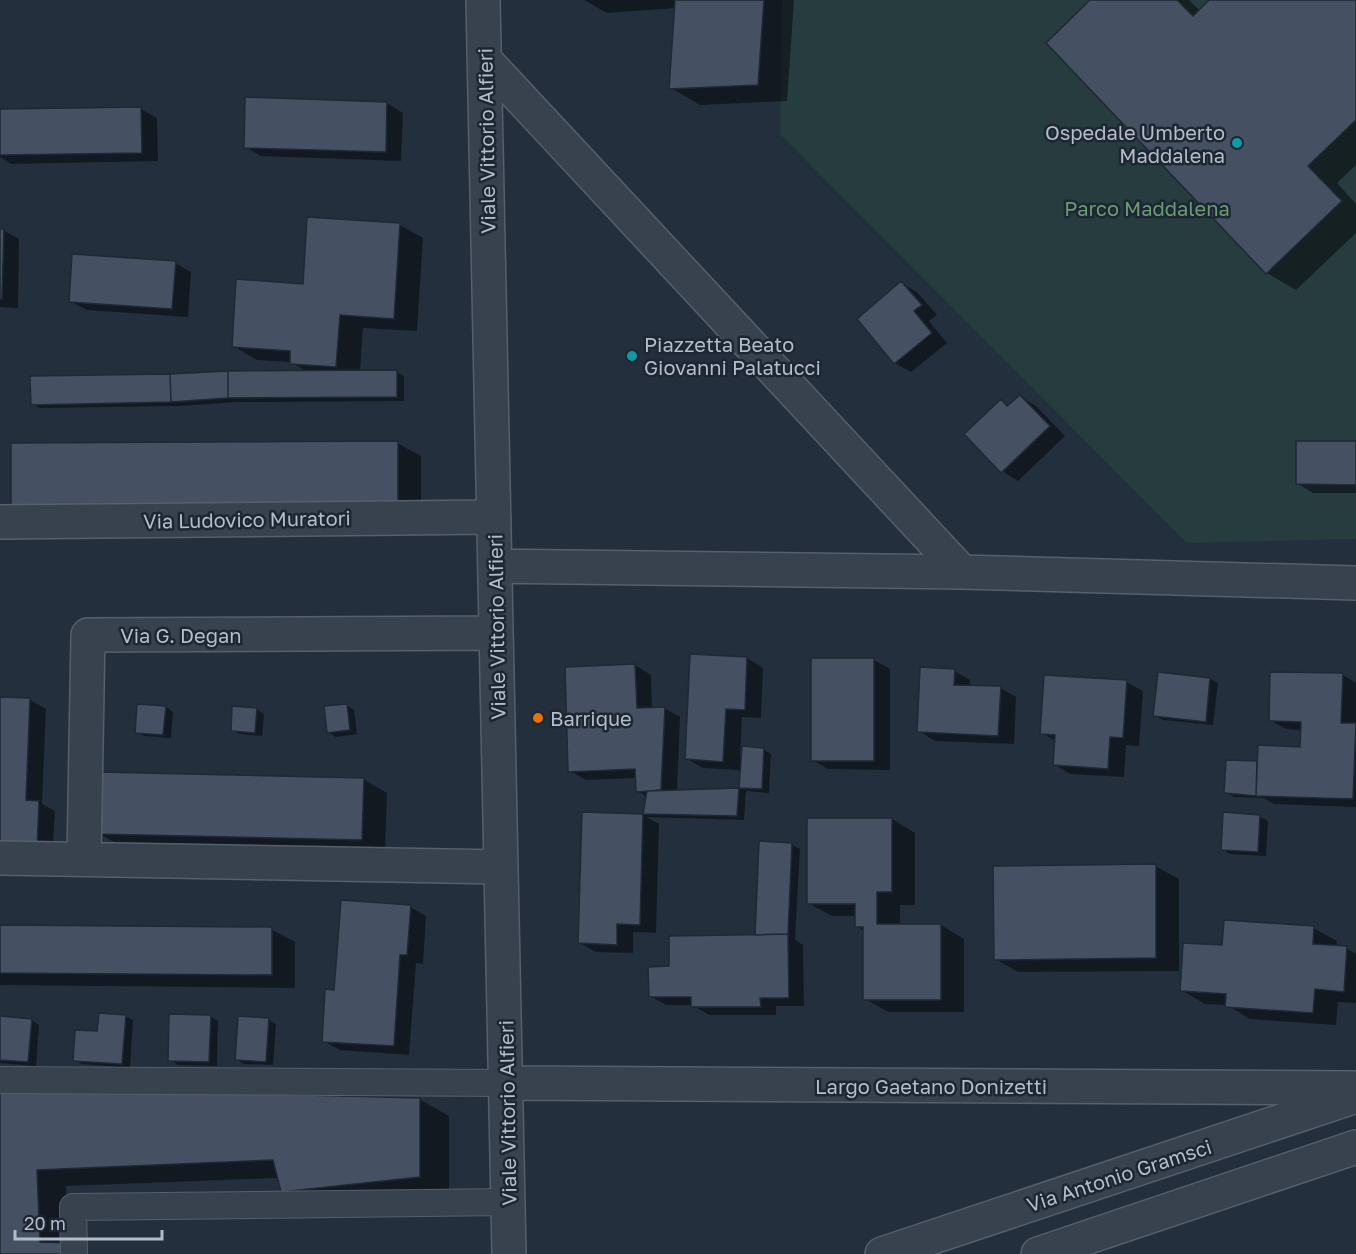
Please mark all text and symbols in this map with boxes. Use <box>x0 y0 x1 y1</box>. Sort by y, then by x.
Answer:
street label: Viale Vittorio Alfieri <box>472 48 500 234</box>
place label: Ospedale Umberto Maddalena <box>1045 120 1225 167</box>
marker: Ospedale Umberto Maddalena <box>1230 136 1244 150</box>
park label: Parco Maddalena <box>1064 196 1230 220</box>
place label: Piazzetta Beato Giovanni Palatucci <box>644 332 821 379</box>
marker: Piazzetta Beato Giovanni Palatucci <box>625 349 639 363</box>
street label: Via Ludovico Muratori <box>143 505 351 533</box>
street label: Viale Vittorio Alfieri <box>482 534 510 720</box>
street label: Via G. Degan <box>120 623 242 647</box>
place label: Barrique <box>550 706 632 730</box>
marker: Barrique <box>531 711 545 725</box>
street label: Viale Vittorio Alfieri <box>493 1020 521 1206</box>
street label: Largo Gaetano Donizetti <box>815 1074 1047 1098</box>
street label: Via Antonio Gramsci <box>1024 1134 1214 1216</box>
scale bar <box>15 1203 162 1241</box>
text: 20 m <box>24 1212 66 1234</box>

